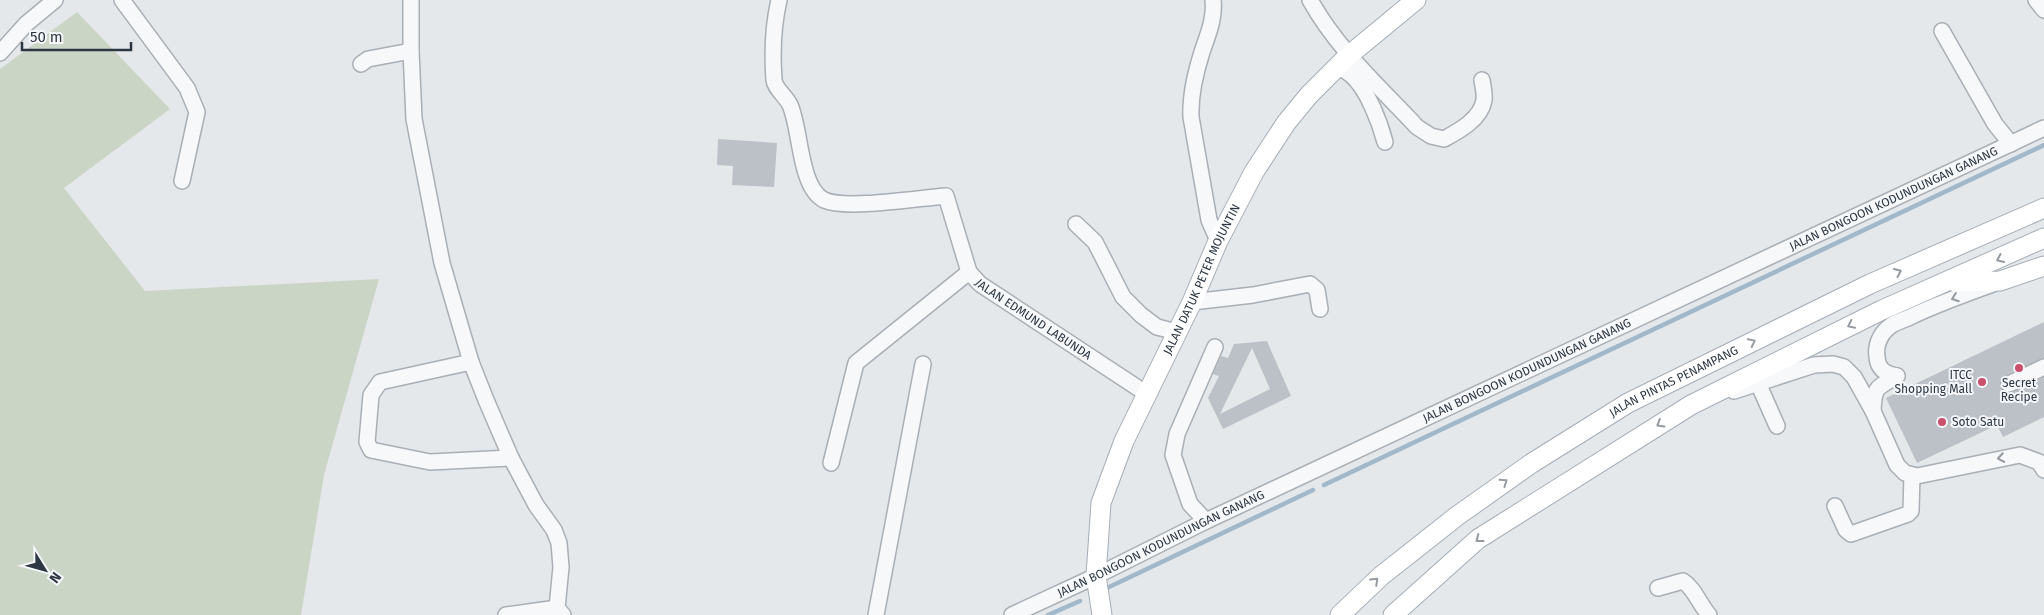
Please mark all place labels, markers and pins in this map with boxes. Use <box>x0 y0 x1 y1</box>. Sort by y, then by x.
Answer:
marker: Secret Recipe <box>2013 362 2025 374</box>
place label: ITCC Shopping Mall <box>1895 368 1972 396</box>
marker: ITCC Shopping Mall <box>1976 376 1988 388</box>
place label: Secret Recipe <box>2001 376 2037 404</box>
place label: Soto Satu <box>1952 415 2004 429</box>
marker: Soto Satu <box>1936 416 1948 428</box>

